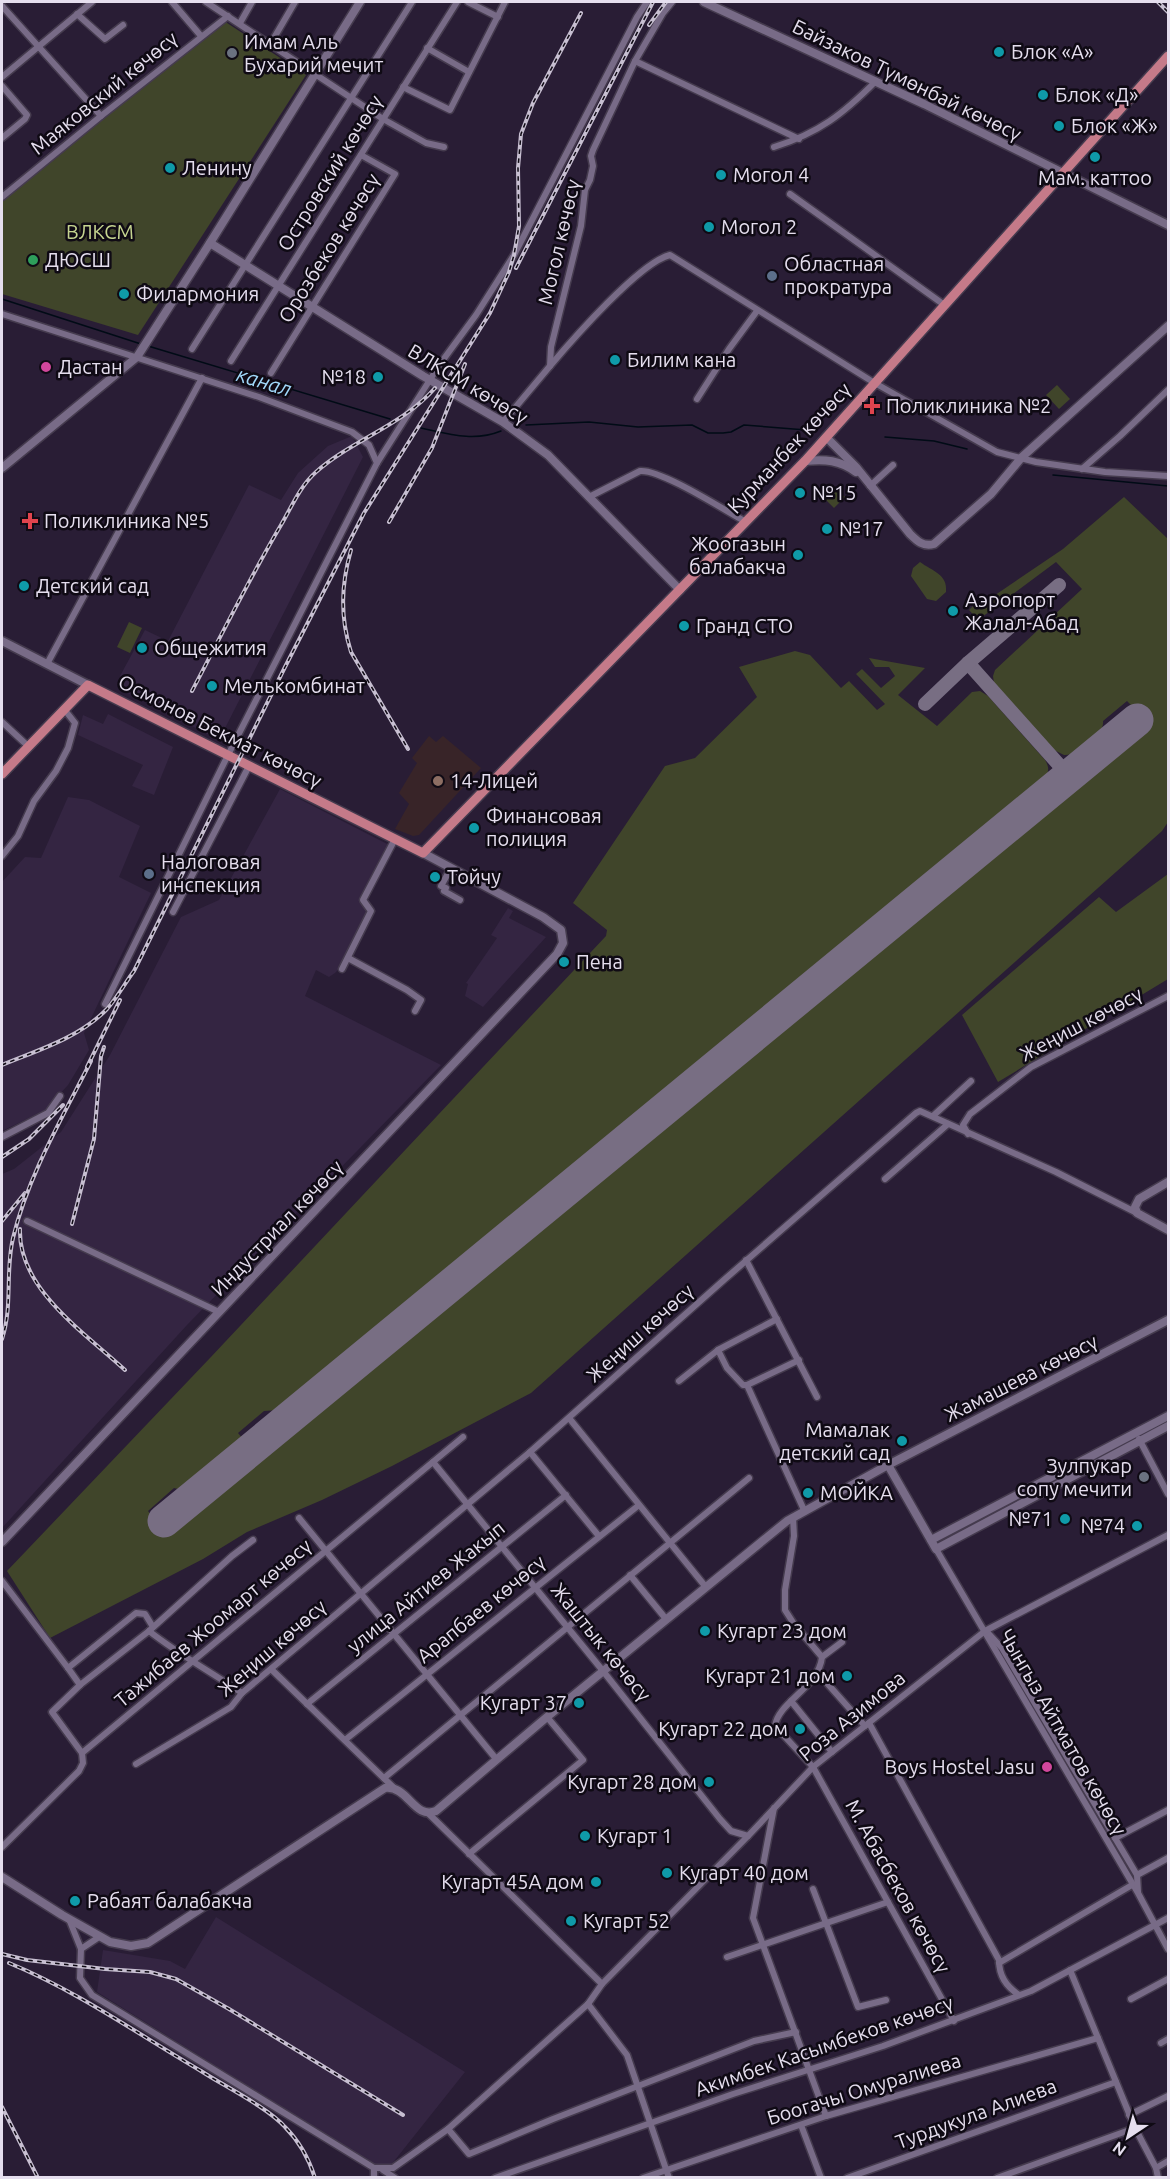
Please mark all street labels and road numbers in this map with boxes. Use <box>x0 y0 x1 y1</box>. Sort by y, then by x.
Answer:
street label: Байзаков Түмөнбай көчөсү <box>789 14 1026 145</box>
street label: Маяковский көчөсү <box>26 26 182 159</box>
street label: Островский көчөсү <box>272 90 387 255</box>
street label: Орозбеков көчөсү <box>273 169 384 326</box>
street label: Могол көчөсү <box>533 177 584 307</box>
street label: ВЛКСМ көчөсү <box>404 339 532 428</box>
street label: Курманбек көчөсү <box>722 377 855 518</box>
street label: Осмонов Бекмат көчөсү <box>115 669 326 792</box>
street label: Жеңиш көчөсү <box>1016 981 1146 1066</box>
street label: Индустриал көчөсү <box>206 1155 347 1300</box>
street label: Жеңиш көчөсү <box>582 1279 698 1387</box>
street label: Жамашева көчөсү <box>940 1329 1101 1426</box>
street label: улица Айтиев Жакып <box>342 1516 509 1657</box>
street label: Тажибаев Жоомарт көчөсү <box>110 1534 316 1712</box>
street label: Арапбаев көчөсү <box>412 1550 550 1667</box>
street label: Жаштык көчөсү <box>547 1578 656 1706</box>
street label: Жеңиш көчөсү <box>213 1594 331 1701</box>
street label: Чынгыз Айтматов көчөсү <box>995 1625 1132 1839</box>
street label: Роза Азимова <box>794 1666 909 1765</box>
street label: М. Абасбеков көчөсү <box>841 1795 956 1977</box>
street label: Акимбек Касымбеков көчөсү <box>692 1990 956 2101</box>
street label: Боогачы Омуралиева <box>764 2048 964 2129</box>
street label: Турдукула Алиева <box>892 2074 1059 2153</box>

